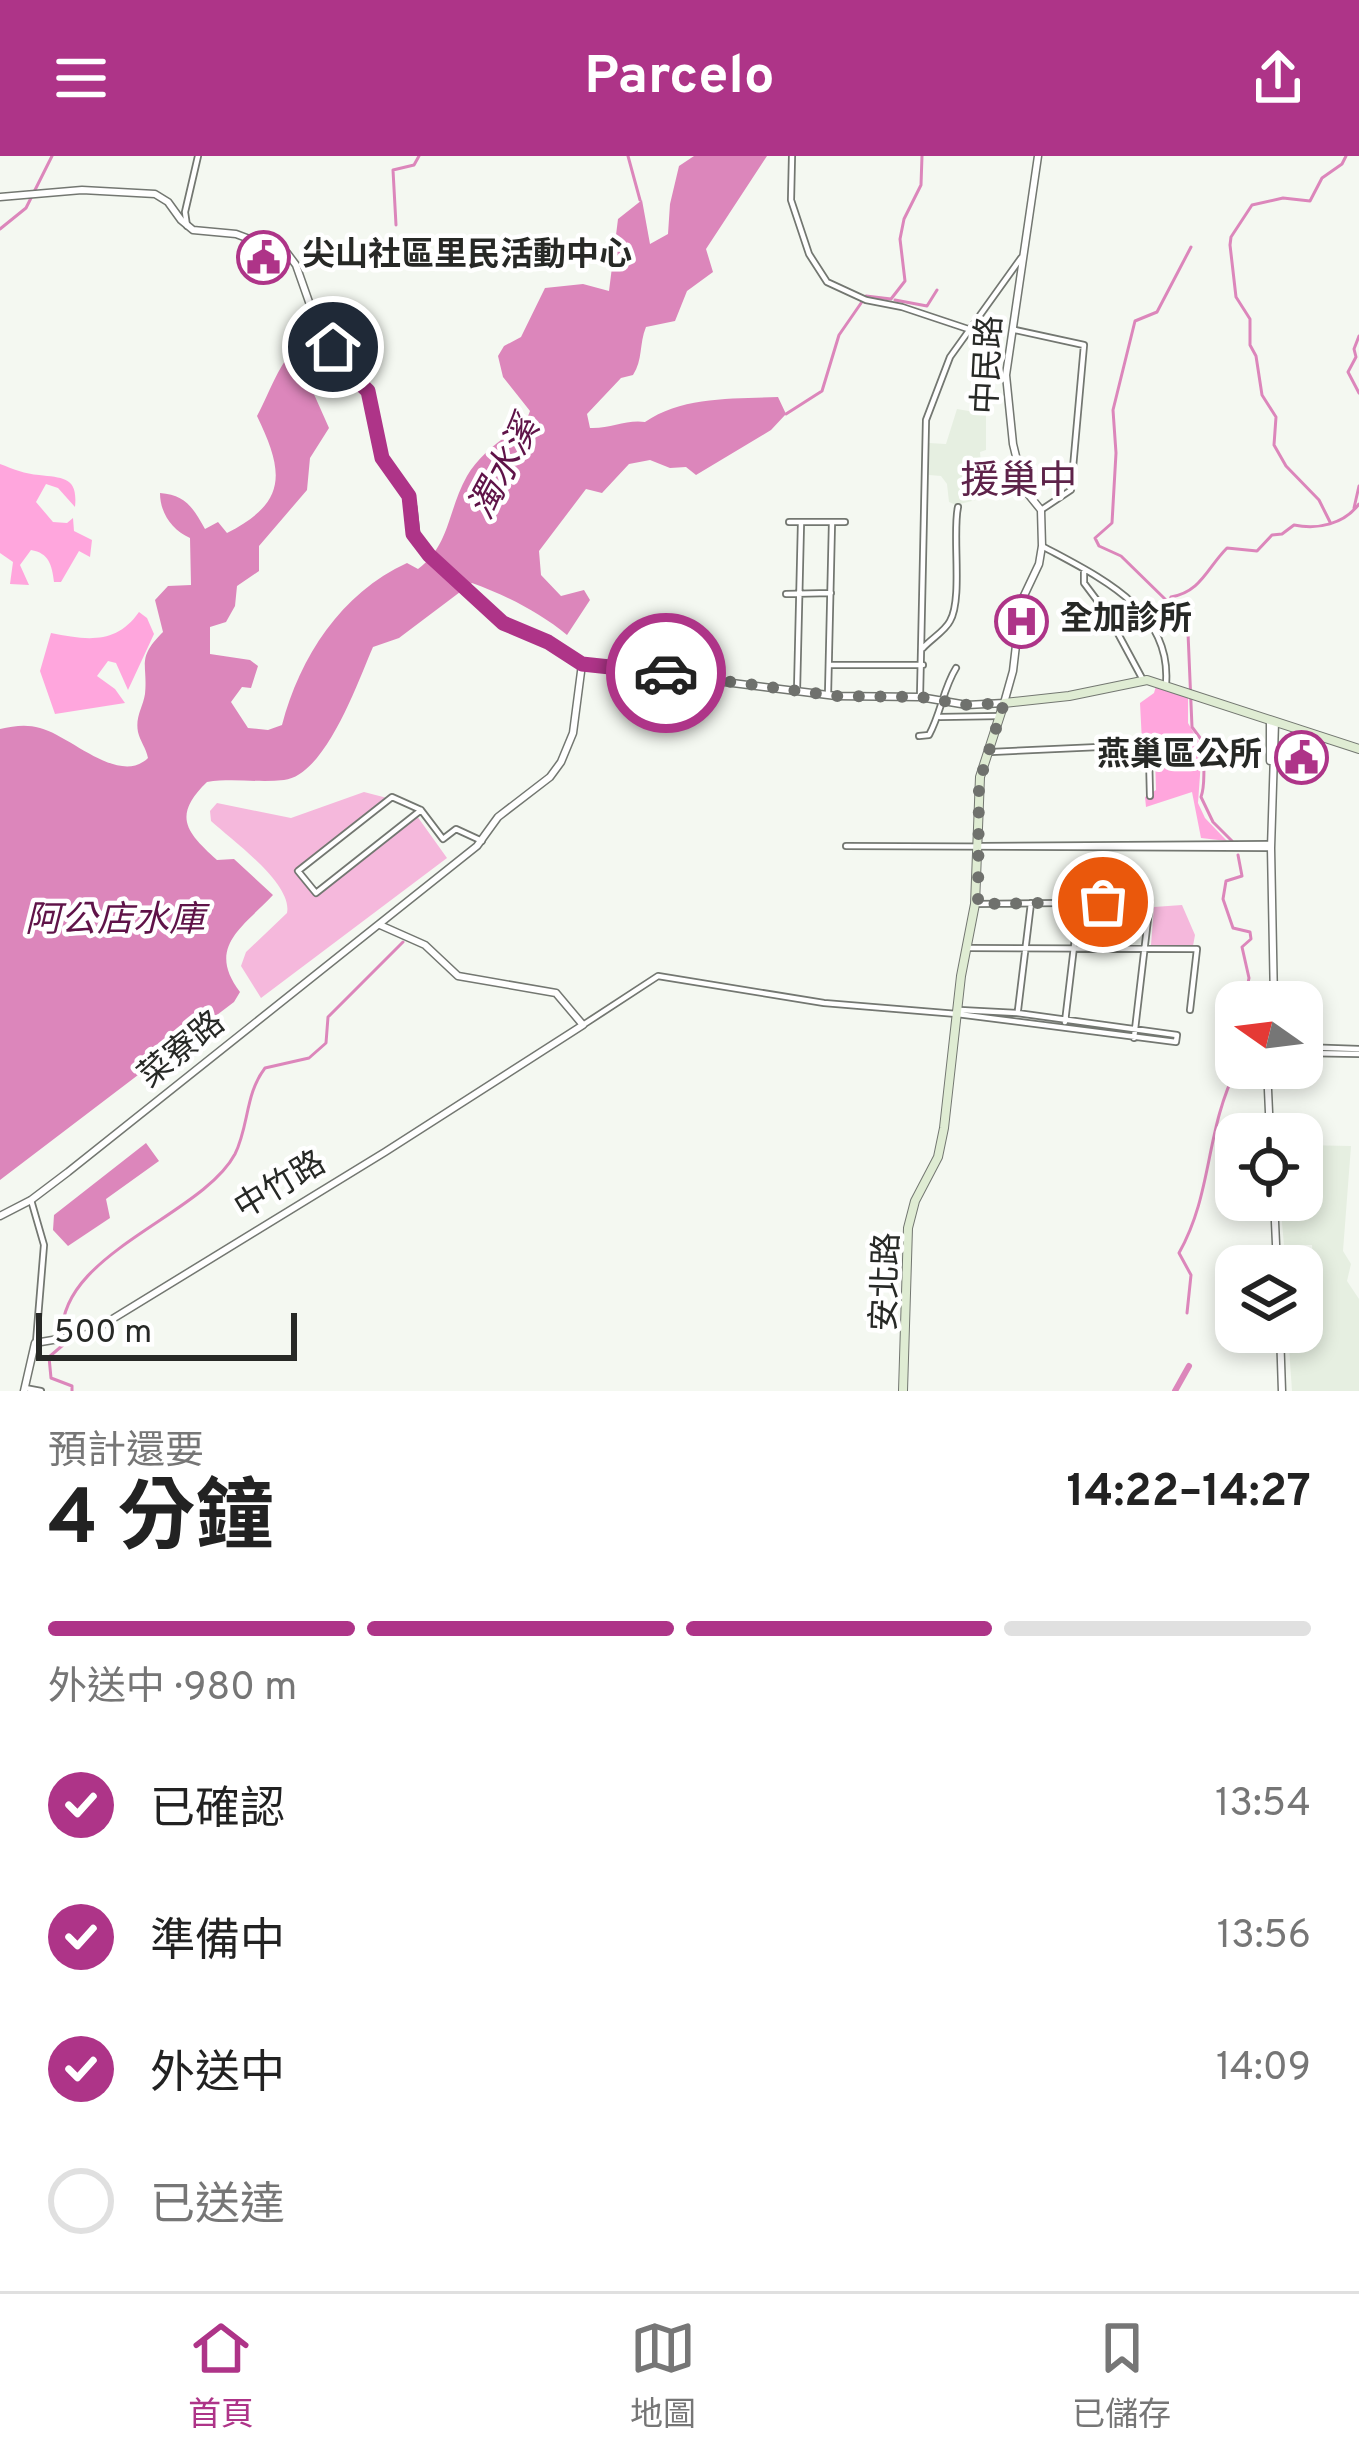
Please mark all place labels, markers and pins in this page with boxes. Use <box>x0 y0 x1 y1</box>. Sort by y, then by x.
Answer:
public building icon: 尖山社區里民活動中心 <box>235 229 291 285</box>
place label: 尖山社區里民活動中心 <box>302 236 632 278</box>
pin <box>282 296 384 398</box>
hospital icon: 全加診所 <box>993 593 1049 649</box>
place label: 全加診所 <box>1060 600 1192 642</box>
public building icon: 燕巢區公所 <box>1273 729 1329 785</box>
place label: 燕巢區公所 <box>1097 736 1262 778</box>
pin <box>1052 851 1154 953</box>

